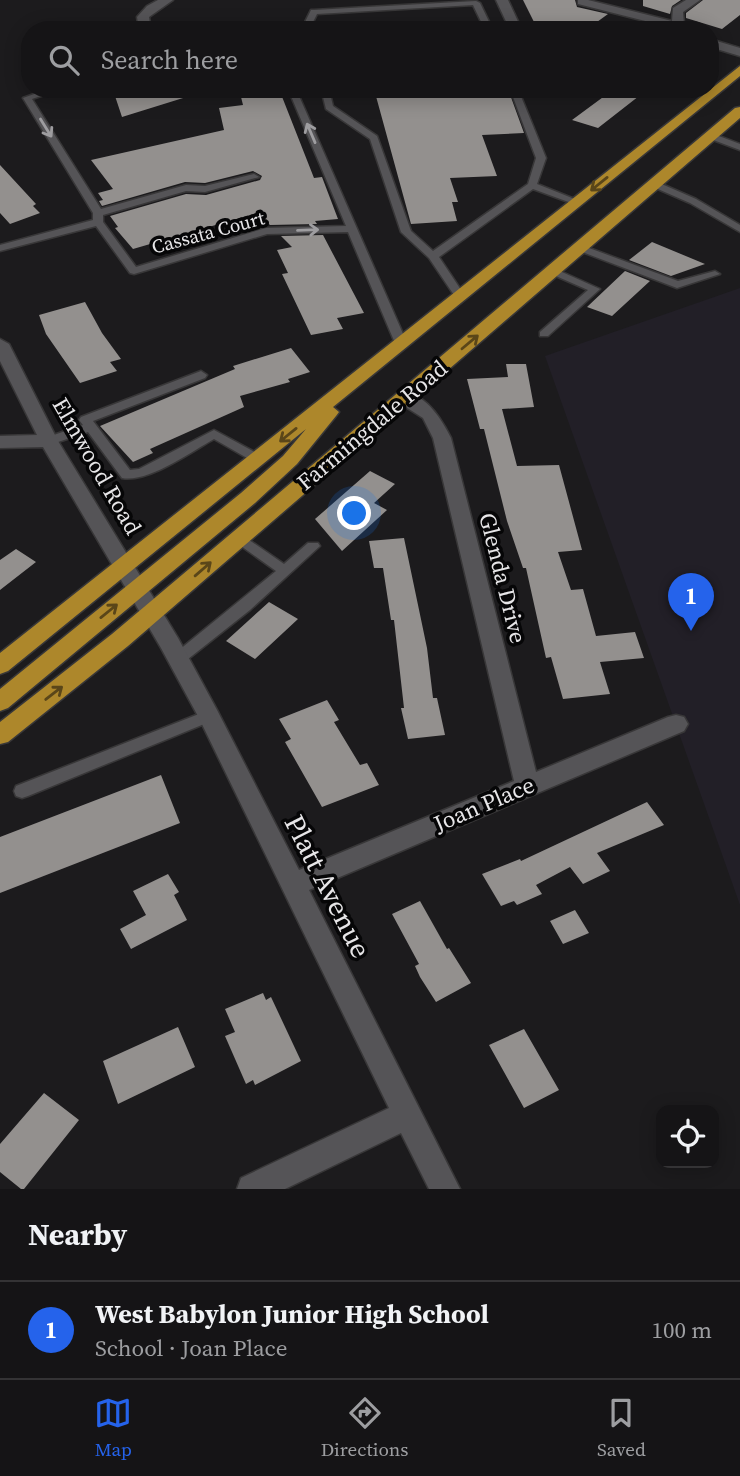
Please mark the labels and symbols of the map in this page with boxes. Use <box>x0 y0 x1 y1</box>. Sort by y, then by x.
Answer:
one-way arrow <box>39 118 53 138</box>
one-way arrow <box>304 122 317 144</box>
one-way arrow <box>590 177 608 192</box>
street label: Cassata Court <box>149 204 268 260</box>
one-way arrow <box>296 224 319 237</box>
one-way arrow <box>460 334 478 350</box>
street label: Farmingdale Road <box>290 352 454 498</box>
street label: Elmwood Road <box>45 391 149 541</box>
one-way arrow <box>280 427 298 443</box>
your location <box>337 496 371 530</box>
street label: Glenda Drive <box>471 509 535 647</box>
one-way arrow <box>194 561 212 577</box>
pin: 1 <box>668 573 714 631</box>
one-way arrow <box>99 604 117 619</box>
one-way arrow <box>44 686 62 701</box>
street label: Joan Place <box>428 768 539 840</box>
street label: Platt Avenue <box>276 808 380 964</box>

